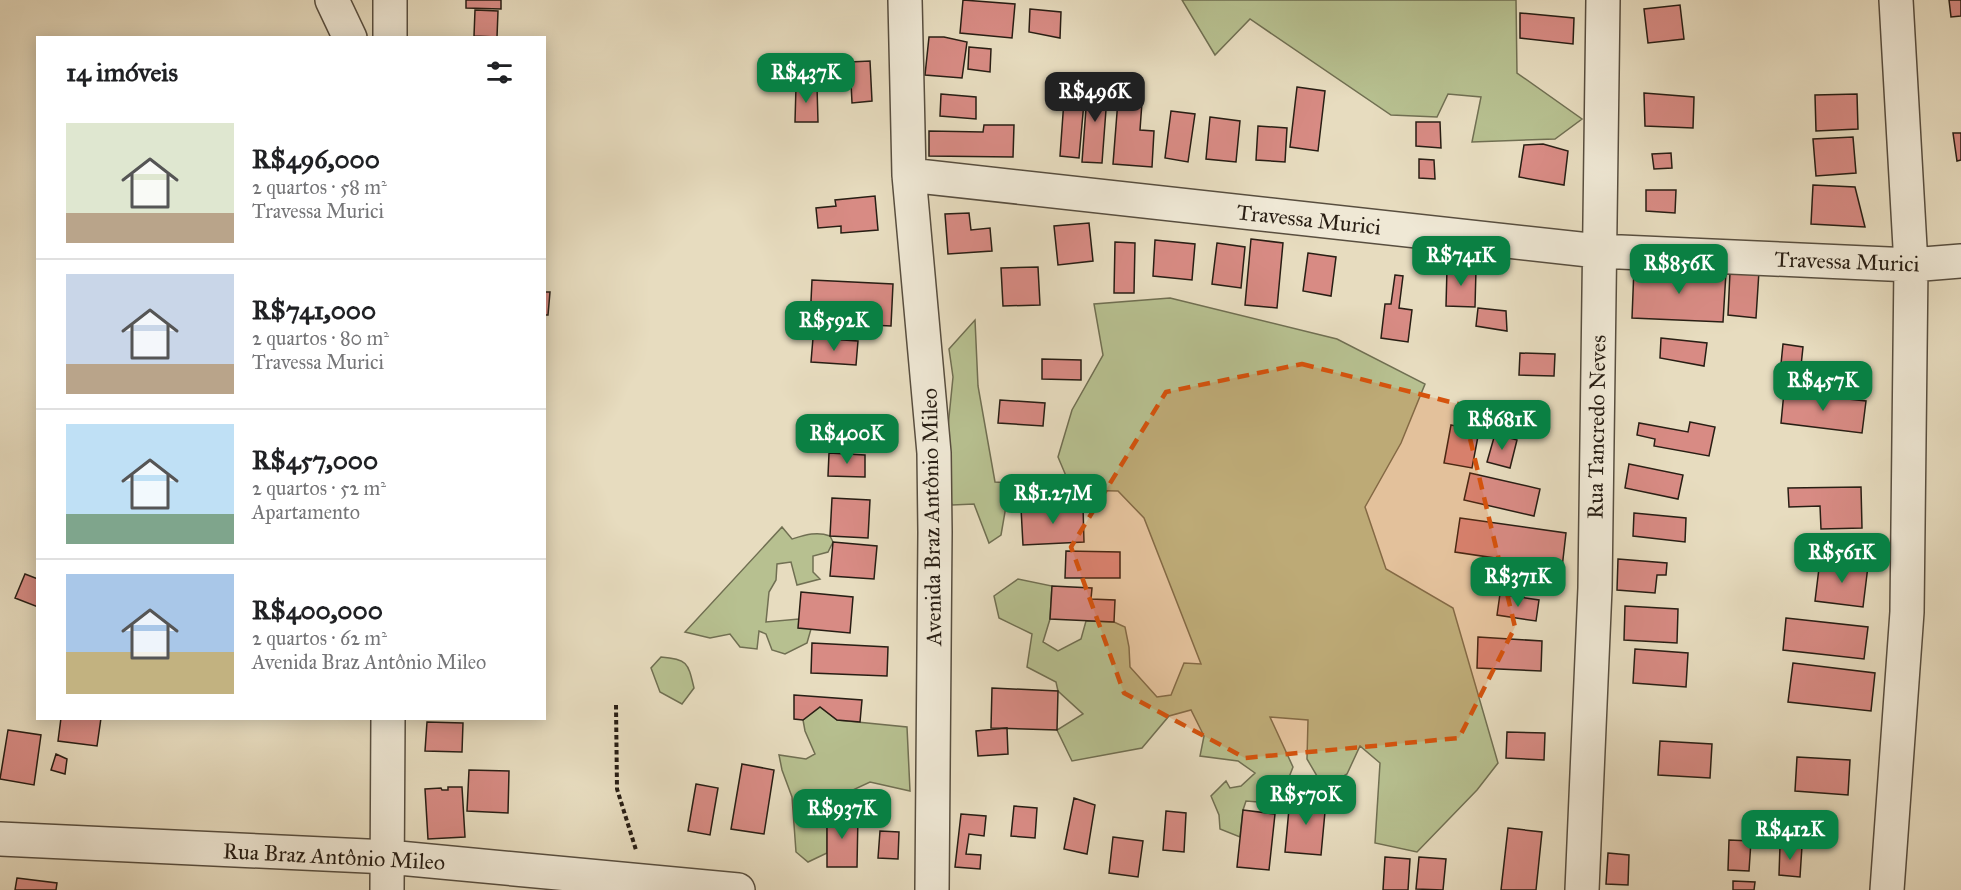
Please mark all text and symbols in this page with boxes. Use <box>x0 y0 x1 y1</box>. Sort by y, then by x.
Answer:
pin: R$437K <box>757 53 855 104</box>
text: 14 imóveis <box>66 56 178 88</box>
icon: filters <box>483 56 516 89</box>
text: R$437K <box>771 60 841 84</box>
pin: R$496K <box>1046 72 1144 123</box>
text: R$496K <box>1059 79 1131 103</box>
text: R$496,000 <box>252 143 380 175</box>
icon: home <box>114 147 186 219</box>
text: 2 quartos · 58 m² <box>252 175 387 199</box>
street label: Travessa Murici <box>1235 198 1383 241</box>
text: Travessa Murici <box>252 199 384 223</box>
pin: R$741K <box>1412 236 1510 287</box>
text: R$741K <box>1426 243 1496 267</box>
pin: R$856K <box>1630 244 1728 295</box>
street label: Travessa Murici <box>1774 245 1920 278</box>
text: R$856K <box>1644 251 1714 275</box>
text: R$741,000 <box>252 294 376 326</box>
icon: home <box>114 298 186 370</box>
pin: R$592K <box>785 301 883 352</box>
text: R$592K <box>799 308 869 332</box>
text: 2 quartos · 80 m² <box>252 326 389 350</box>
street label: Rua Tancredo Neves <box>1581 335 1612 519</box>
text: Travessa Murici <box>252 350 384 374</box>
pin: R$457K <box>1774 361 1872 412</box>
text: R$457K <box>1787 368 1859 392</box>
street label: Avenida Braz Antônio Mileo <box>916 388 947 647</box>
pin: R$681K <box>1453 400 1551 451</box>
text: R$681K <box>1467 407 1537 431</box>
pin: R$400K <box>798 414 896 465</box>
text: R$400K <box>810 421 884 445</box>
text: R$457,000 <box>252 444 378 476</box>
icon: home <box>114 448 186 520</box>
pin: R$1.27M <box>998 474 1108 525</box>
text: 2 quartos · 52 m² <box>252 476 386 500</box>
text: R$1.27M <box>1014 481 1092 505</box>
text: Apartamento <box>252 500 360 524</box>
pin: R$561K <box>1793 533 1891 584</box>
text: R$561K <box>1808 540 1876 564</box>
pin: R$371K <box>1469 557 1567 608</box>
text: R$371K <box>1485 564 1551 588</box>
text: R$400,000 <box>252 594 383 626</box>
icon: home <box>114 598 186 670</box>
text: 2 quartos · 62 m² <box>252 626 387 650</box>
text: Avenida Braz Antônio Mileo <box>252 650 486 674</box>
pin: R$570K <box>1257 775 1355 826</box>
text: R$570K <box>1270 782 1342 806</box>
pin: R$937K <box>793 789 891 840</box>
text: R$937K <box>807 796 877 820</box>
pin: R$412K <box>1741 810 1839 861</box>
text: R$412K <box>1755 817 1825 841</box>
street label: Rua Braz Antônio Mileo <box>222 837 446 876</box>

